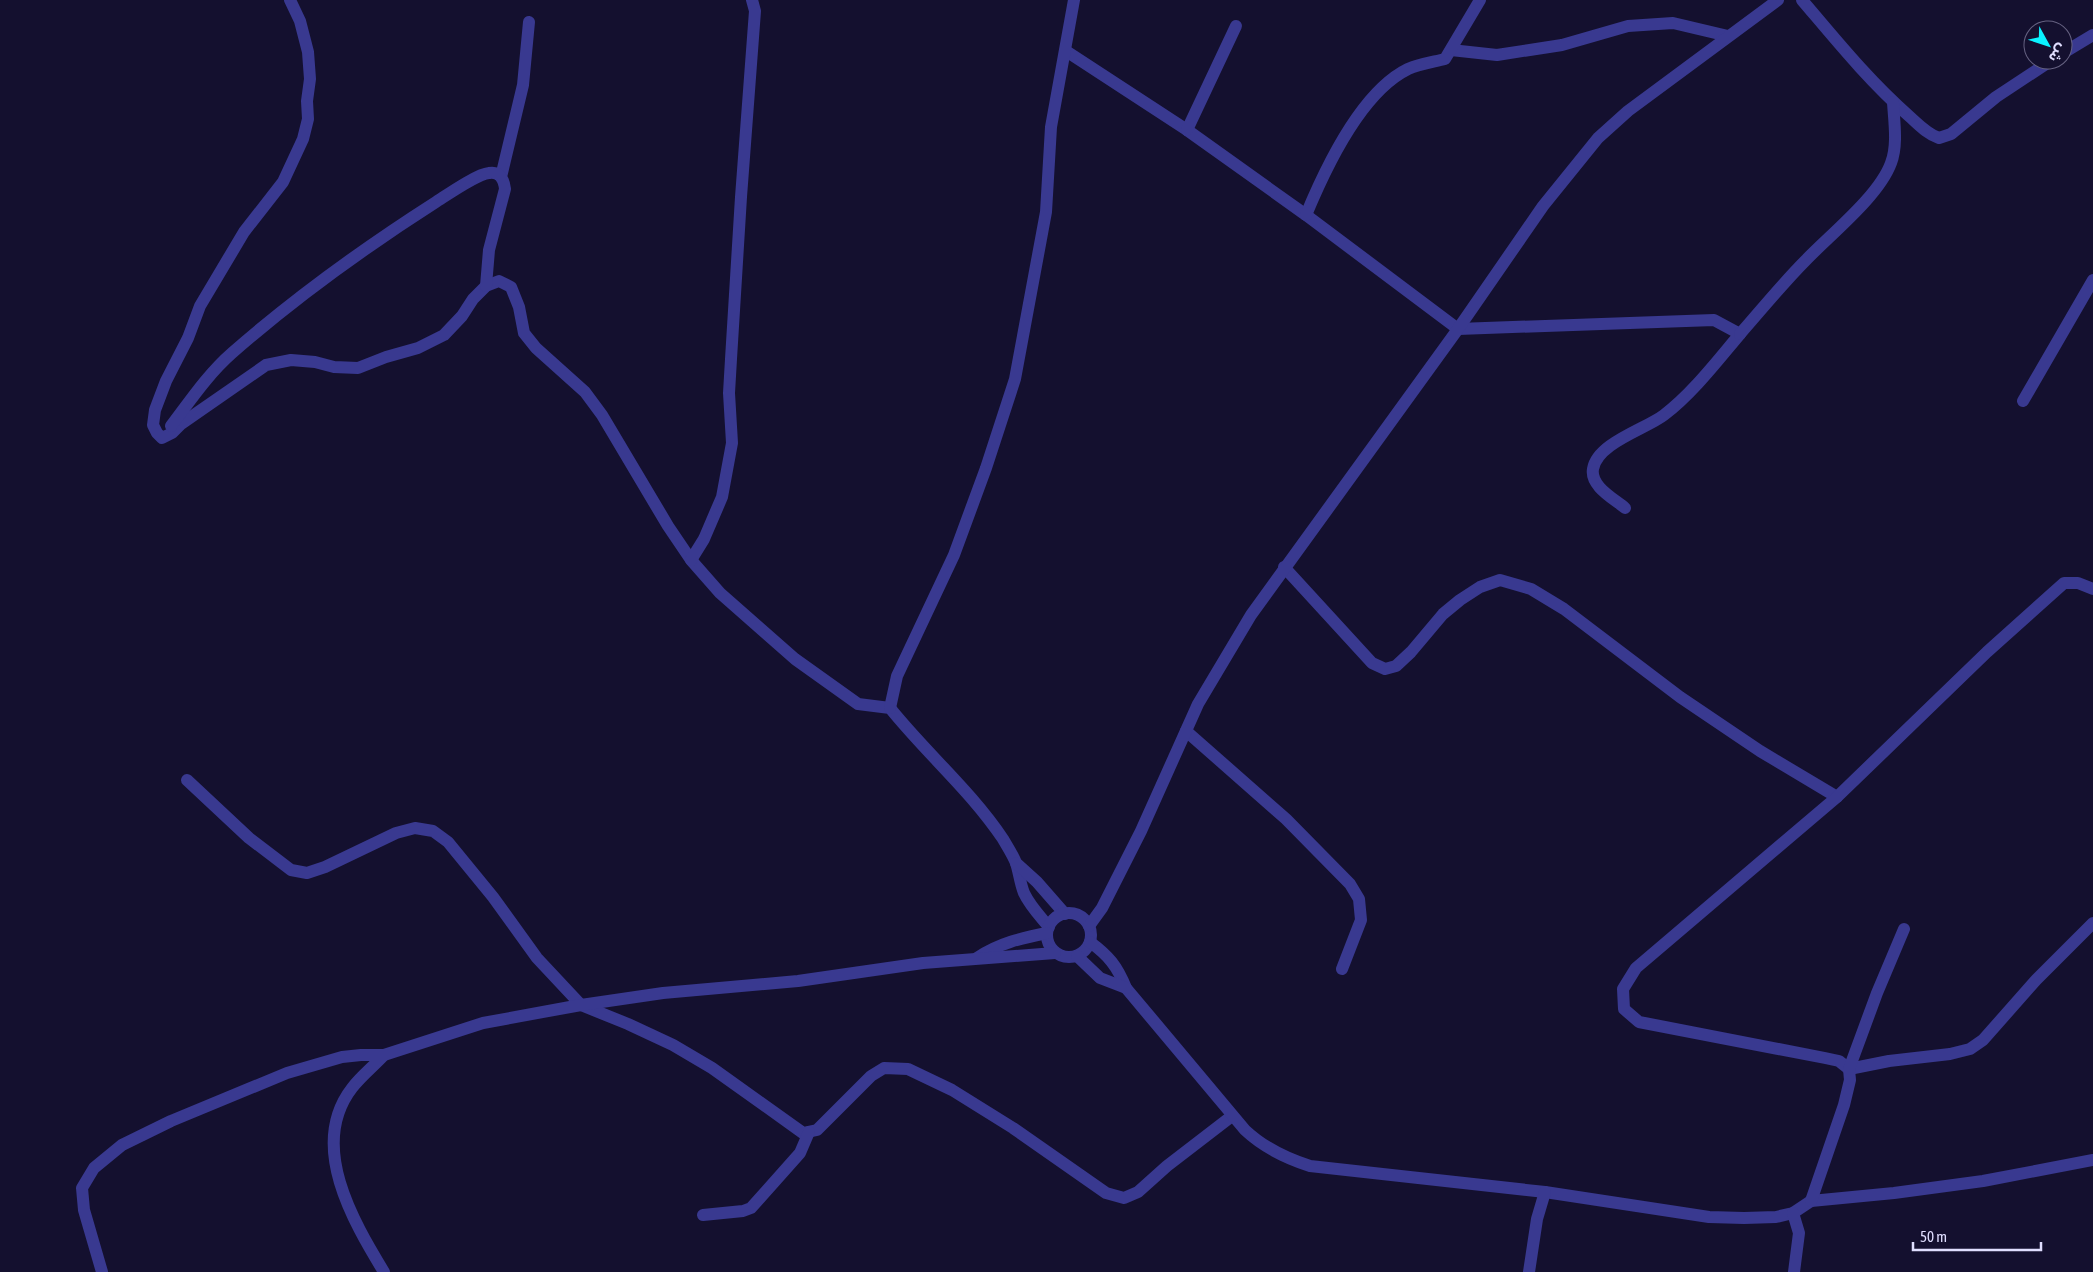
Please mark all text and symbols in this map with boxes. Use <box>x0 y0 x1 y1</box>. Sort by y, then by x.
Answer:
north arrow <box>2023 20 2073 70</box>
text: ش <box>2046 41 2070 66</box>
scale bar <box>1913 1220 2040 1252</box>
text: 50 m <box>1920 1228 1947 1245</box>

